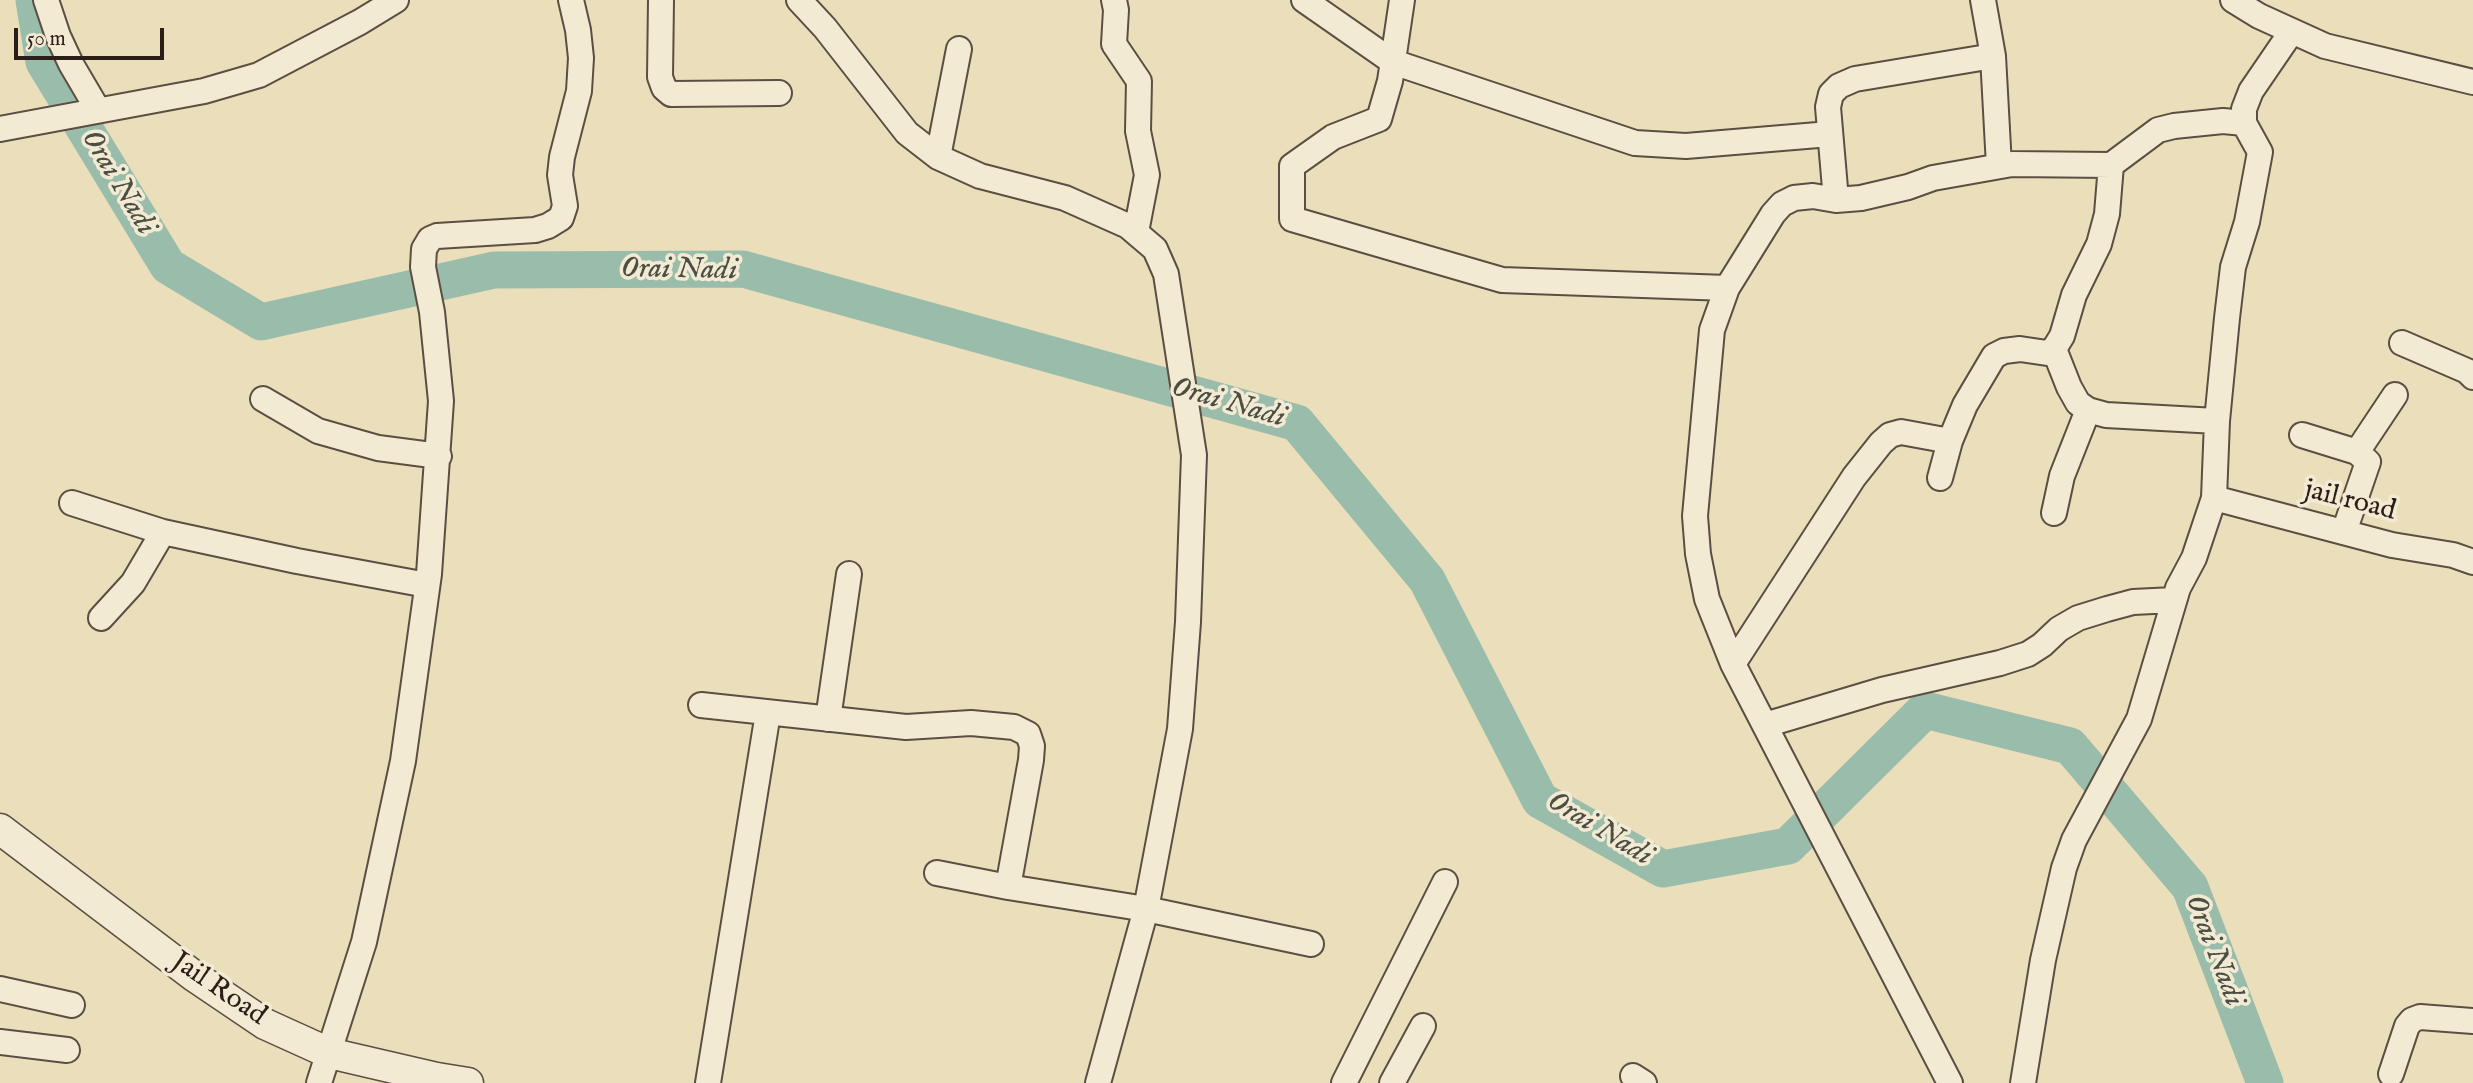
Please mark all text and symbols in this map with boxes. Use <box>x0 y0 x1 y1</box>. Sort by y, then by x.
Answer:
scale bar <box>18 14 168 58</box>
text: 50 m <box>27 26 66 53</box>
water label: Orai Nadi <box>72 124 162 242</box>
water label: Orai Nadi <box>621 252 737 290</box>
water label: Orai Nadi <box>1167 371 1289 437</box>
street label: jail road <box>2301 475 2399 529</box>
water label: Orai Nadi <box>1540 785 1658 875</box>
water label: Orai Nadi <box>2175 890 2251 1012</box>
street label: Jail Road <box>164 946 272 1034</box>

